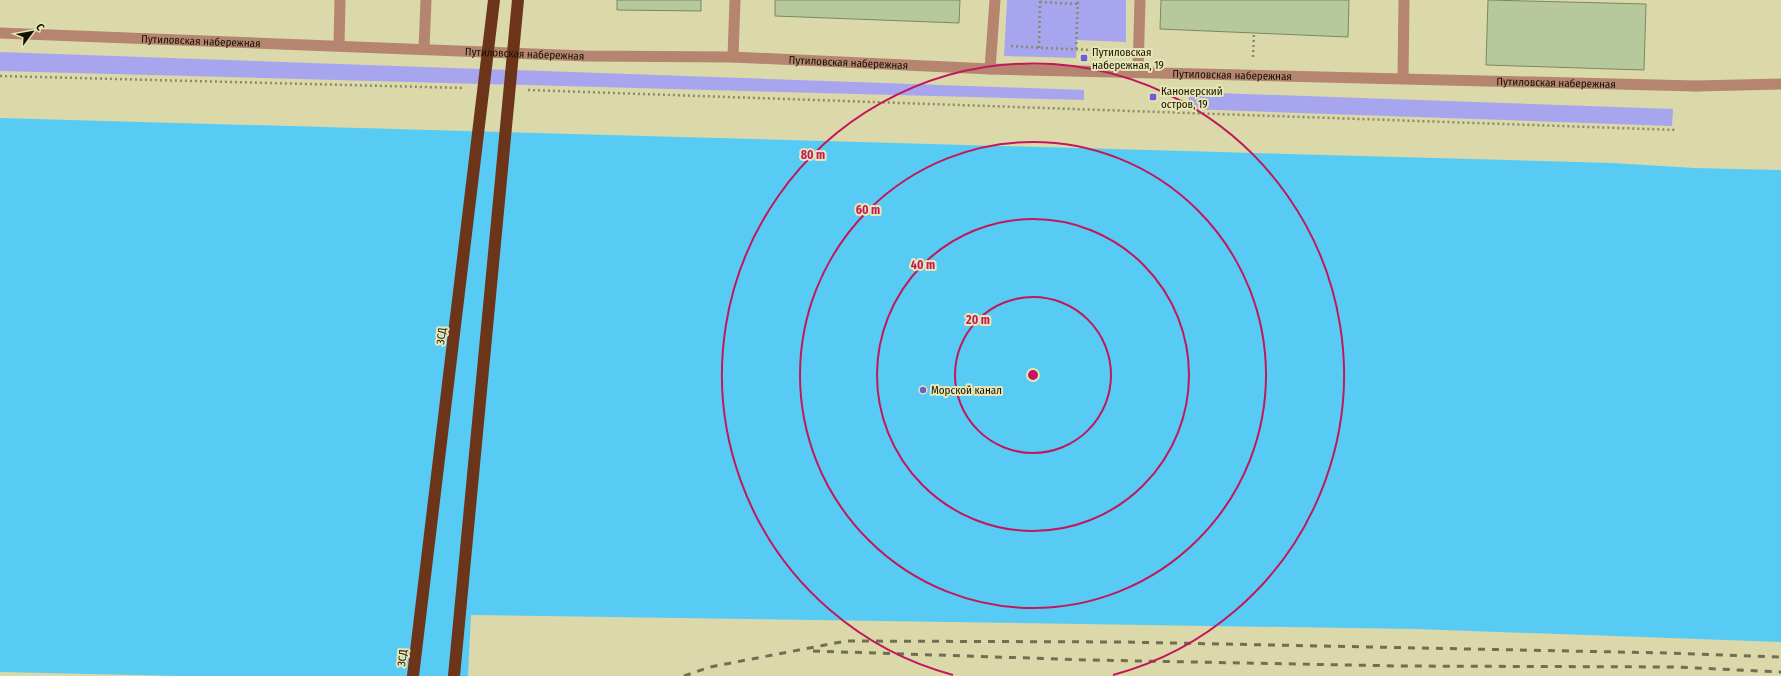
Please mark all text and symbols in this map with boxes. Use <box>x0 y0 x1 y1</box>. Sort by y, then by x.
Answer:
north arrow <box>12 12 52 52</box>
text: С <box>33 21 47 33</box>
street label: Путиловская набережная <box>141 33 261 50</box>
street label: Путиловская набережная <box>465 45 585 63</box>
place label: Путиловская набережная, 19 <box>1092 46 1164 72</box>
marker: Путиловская набережная, 19 <box>1079 53 1089 63</box>
street label: Путиловская набережная <box>788 54 908 72</box>
street label: Путиловская набережная <box>1172 67 1292 83</box>
street label: Путиловская набережная <box>1496 75 1616 91</box>
place label: Канонерский остров, 19 <box>1161 85 1223 111</box>
marker: Канонерский остров, 19 <box>1148 92 1158 102</box>
text: 80 m <box>801 148 825 162</box>
text: 60 m <box>856 203 880 217</box>
text: 40 m <box>911 258 935 272</box>
text: 20 m <box>965 313 990 327</box>
street label: ЗСД <box>434 327 449 345</box>
centre of rings <box>1026 368 1040 382</box>
place label: Морской канал <box>931 384 1002 397</box>
marker: Морской канал <box>918 385 928 395</box>
street label: ЗСД <box>395 649 410 667</box>

